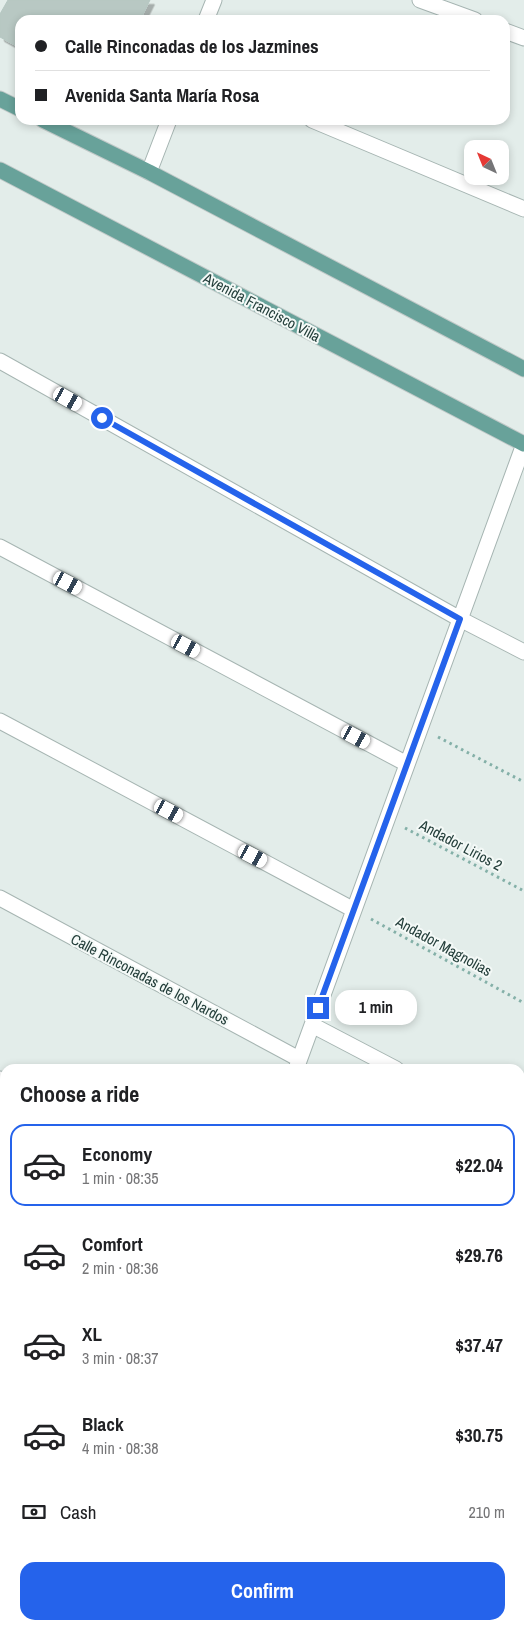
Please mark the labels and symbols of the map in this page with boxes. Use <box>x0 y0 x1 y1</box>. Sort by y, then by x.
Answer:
north arrow <box>464 140 509 185</box>
street label: Avenida Francisco Villa <box>199 267 324 347</box>
car <box>51 385 84 413</box>
route start <box>91 407 113 429</box>
car <box>51 569 84 597</box>
car <box>169 632 202 660</box>
car <box>339 723 372 751</box>
car <box>152 797 185 825</box>
street label: Andador Lirios 2 <box>415 814 506 876</box>
car <box>236 842 269 870</box>
street label: Andador Magnolias <box>391 910 496 981</box>
street label: Calle Rinconadas de los Nardos <box>67 928 233 1030</box>
callout: 1 min <box>336 990 418 1026</box>
route end <box>307 997 329 1019</box>

